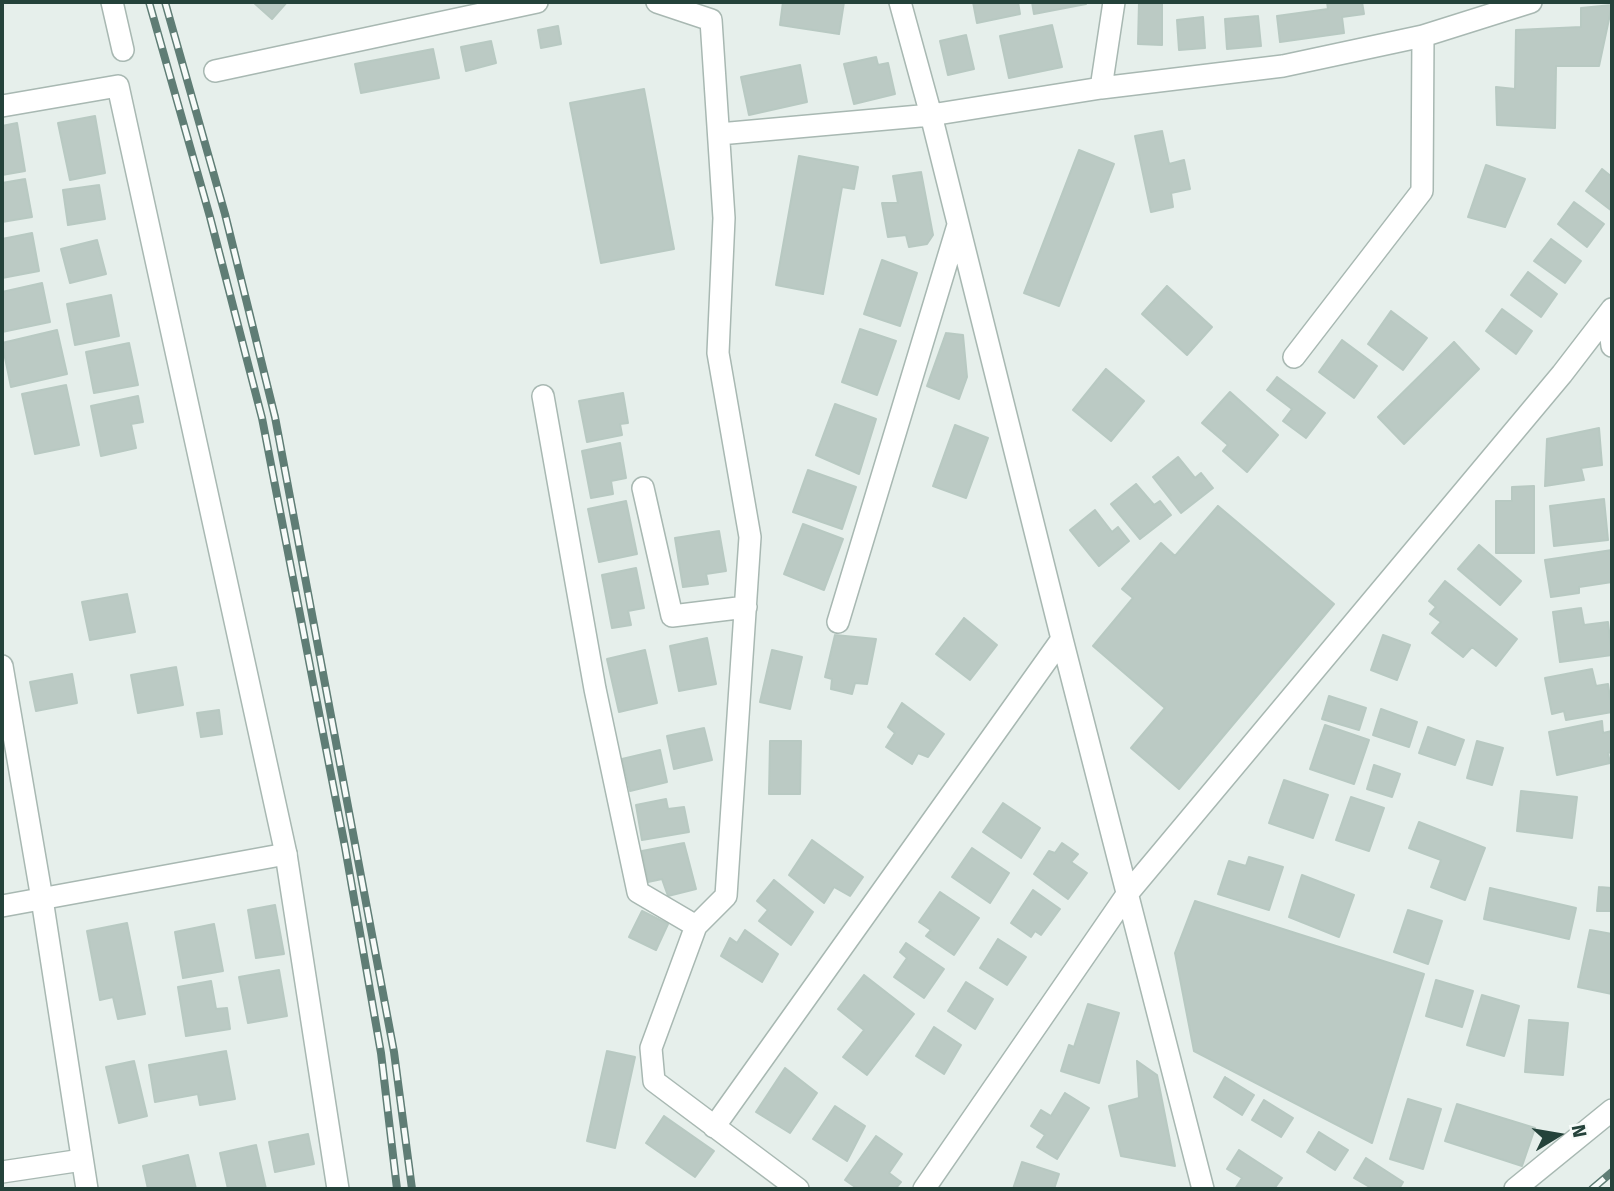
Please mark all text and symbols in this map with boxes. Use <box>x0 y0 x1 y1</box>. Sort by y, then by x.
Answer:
north arrow <box>1523 1100 1593 1170</box>
text: N <box>1567 1123 1592 1139</box>

